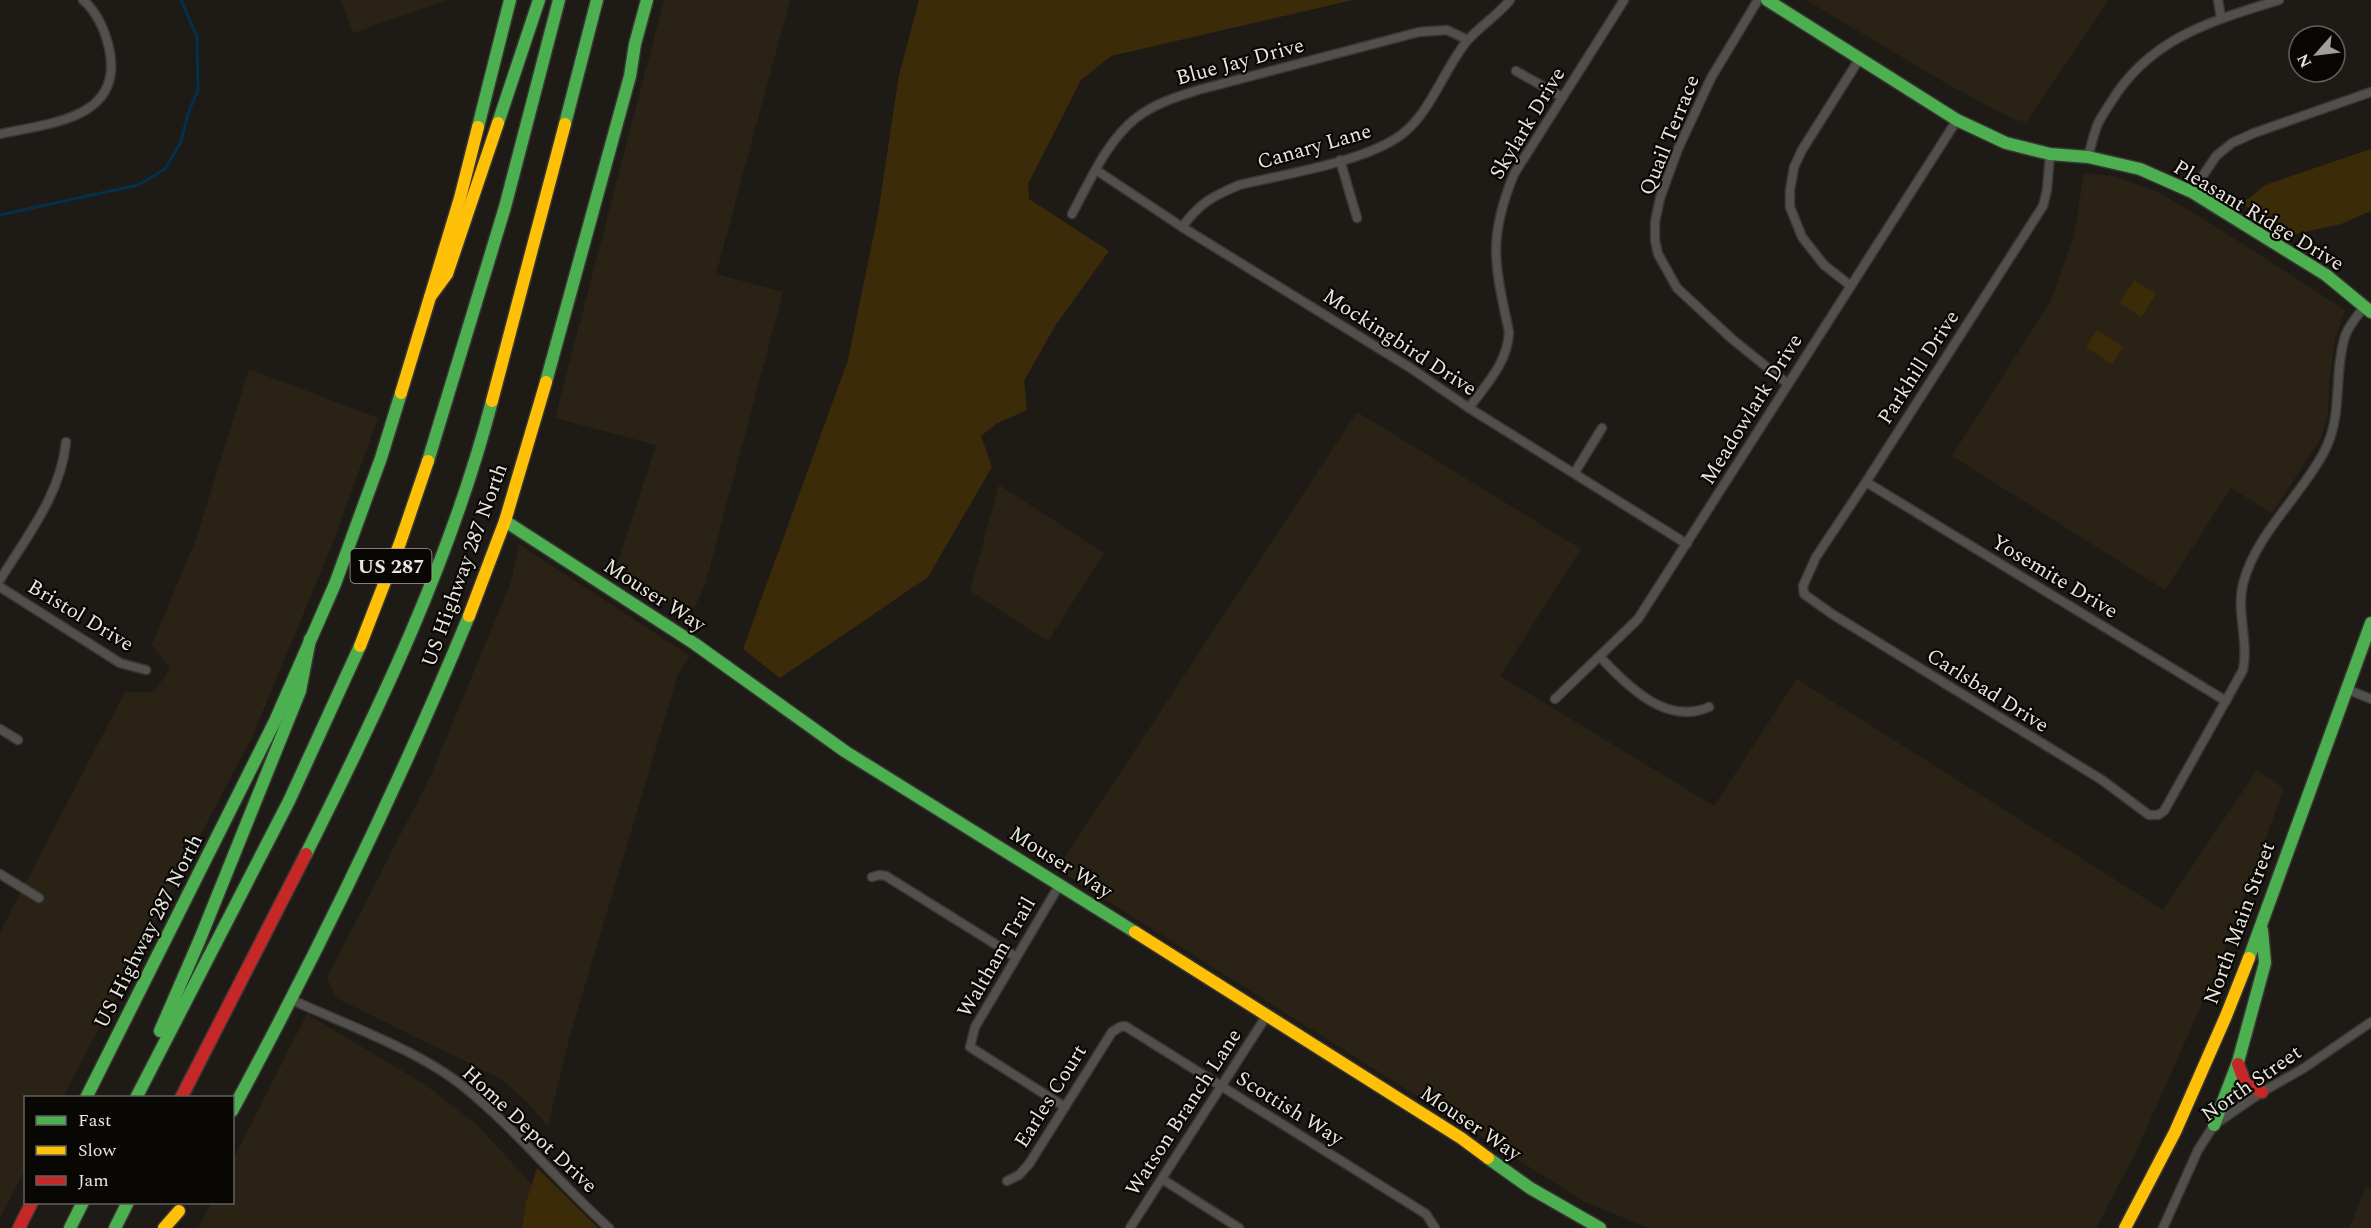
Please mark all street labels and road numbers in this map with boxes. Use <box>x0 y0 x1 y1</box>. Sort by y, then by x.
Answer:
street label: Blue Jay Drive <box>1173 29 1308 94</box>
street label: Skylark Drive <box>1482 61 1574 186</box>
street label: Quail Terrace <box>1631 70 1709 201</box>
street label: Canary Lane <box>1253 115 1375 179</box>
street label: Pleasant Ridge Drive <box>2167 152 2350 280</box>
street label: Mockingbird Drive <box>1316 281 1483 405</box>
street label: Parkhill Drive <box>1870 304 1968 431</box>
street label: Meadowlark Drive <box>1693 328 1811 491</box>
street label: US Highway 287 North <box>413 459 517 672</box>
street label: Yosemite Drive <box>1985 526 2124 627</box>
road number: US 287 <box>350 549 432 583</box>
street label: Mouser Way <box>597 551 713 641</box>
street label: Bristol Drive <box>21 571 140 660</box>
street label: Carlsbad Drive <box>1920 640 2055 741</box>
street label: Mouser Way <box>1003 818 1119 908</box>
street label: US Highway 287 North <box>86 829 212 1034</box>
street label: North Main Street <box>2196 838 2284 1009</box>
street label: Waltham Trail <box>949 891 1044 1024</box>
street label: Watson Branch Lane <box>1118 1022 1250 1203</box>
street label: North Street <box>2195 1037 2308 1130</box>
street label: Earles Court <box>1006 1038 1095 1155</box>
street label: Home Depot Drive <box>454 1058 604 1201</box>
street label: Scottish Way <box>1230 1063 1350 1155</box>
street label: Mouser Way <box>1413 1078 1528 1170</box>

